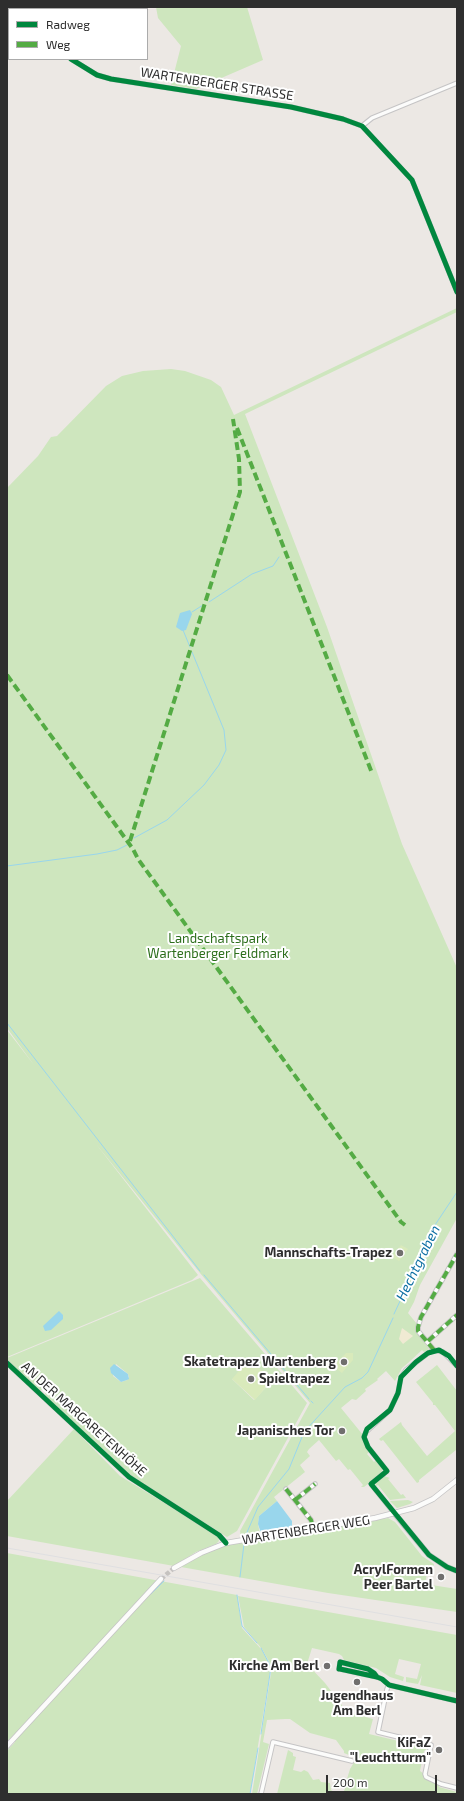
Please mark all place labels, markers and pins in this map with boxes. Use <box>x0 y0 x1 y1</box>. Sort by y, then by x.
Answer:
place label: Mannschafts-Trapez <box>264 1245 392 1261</box>
marker: Mannschafts-Trapez <box>395 1248 405 1258</box>
place label: Skatetrapez Wartenberg <box>184 1354 336 1370</box>
marker: Skatetrapez Wartenberg <box>339 1357 349 1367</box>
place label: Spieltrapez <box>259 1371 330 1387</box>
marker: Spieltrapez <box>246 1374 256 1384</box>
place label: Japanisches Tor <box>237 1423 334 1439</box>
marker: Japanisches Tor <box>337 1426 347 1436</box>
place label: AcrylFormen Peer Bartel <box>354 1562 433 1593</box>
marker: AcrylFormen Peer Bartel <box>436 1572 446 1582</box>
place label: Kirche Am Berl <box>229 1658 319 1674</box>
marker: Kirche Am Berl <box>322 1661 332 1671</box>
marker: Jugendhaus Am Berl <box>352 1677 362 1687</box>
place label: Jugendhaus Am Berl <box>321 1688 393 1719</box>
place label: KiFaZ "Leuchtturm" <box>350 1735 431 1766</box>
marker: KiFaZ "Leuchtturm" <box>434 1745 444 1755</box>

